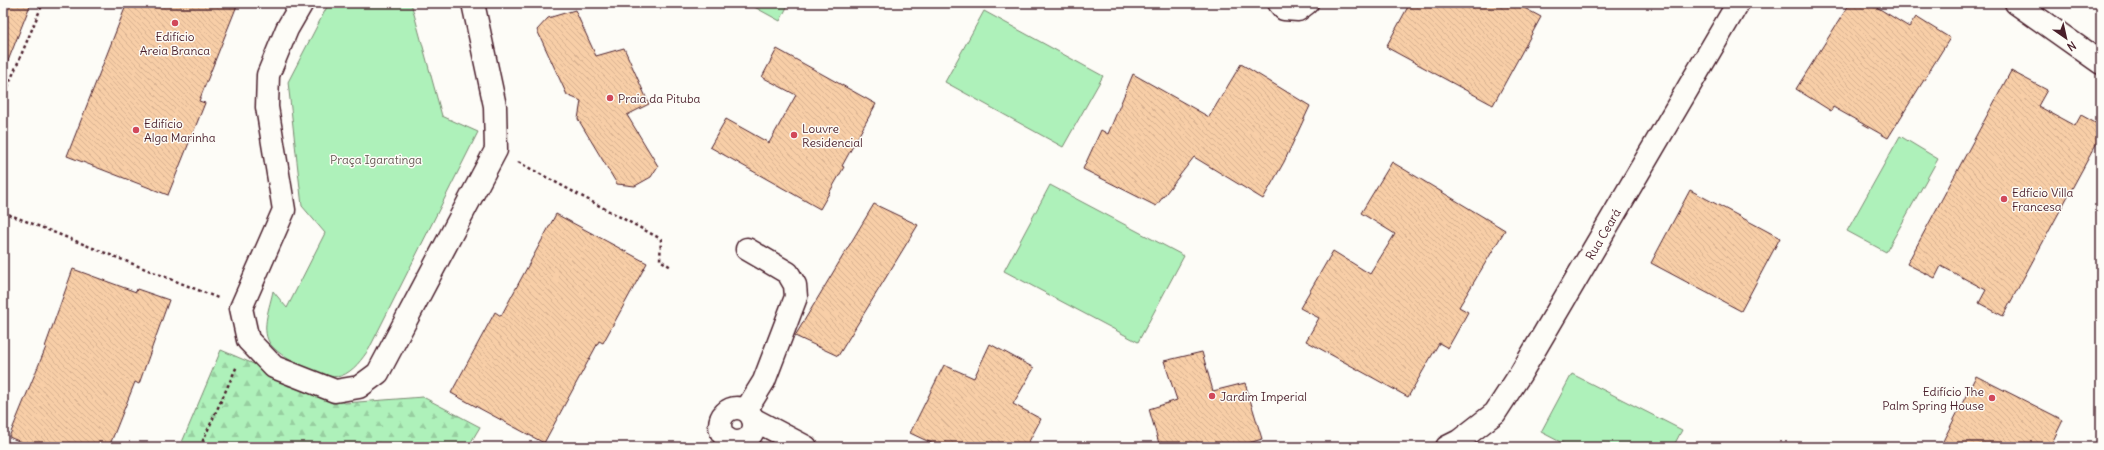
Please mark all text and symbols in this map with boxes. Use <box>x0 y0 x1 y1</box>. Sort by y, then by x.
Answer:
marker: Edifício Areia Branca <box>170 18 180 28</box>
north arrow <box>2046 18 2086 58</box>
place label: Edifício Areia Branca <box>140 29 210 58</box>
text: N <box>2065 38 2079 54</box>
place label: Praia da Pituba <box>618 91 701 106</box>
marker: Praia da Pituba <box>605 93 615 103</box>
place label: Edifício Alga Marinha <box>144 116 216 145</box>
place label: Louvre Residencial <box>802 121 863 150</box>
marker: Edifício Alga Marinha <box>131 125 141 135</box>
marker: Louvre Residencial <box>789 130 799 140</box>
park label: Praça Igaratinga <box>330 152 422 167</box>
place label: Edfício Villa Francesa <box>2012 185 2074 214</box>
marker: Edfício Villa Francesa <box>1999 194 2009 204</box>
street label: Rua Ceará <box>1582 205 1623 262</box>
place label: Edifício The Palm Spring House <box>1882 384 1984 413</box>
place label: Jardim Imperial <box>1220 389 1307 404</box>
marker: Jardim Imperial <box>1207 391 1217 401</box>
marker: Edifício The Palm Spring House <box>1987 393 1997 403</box>

